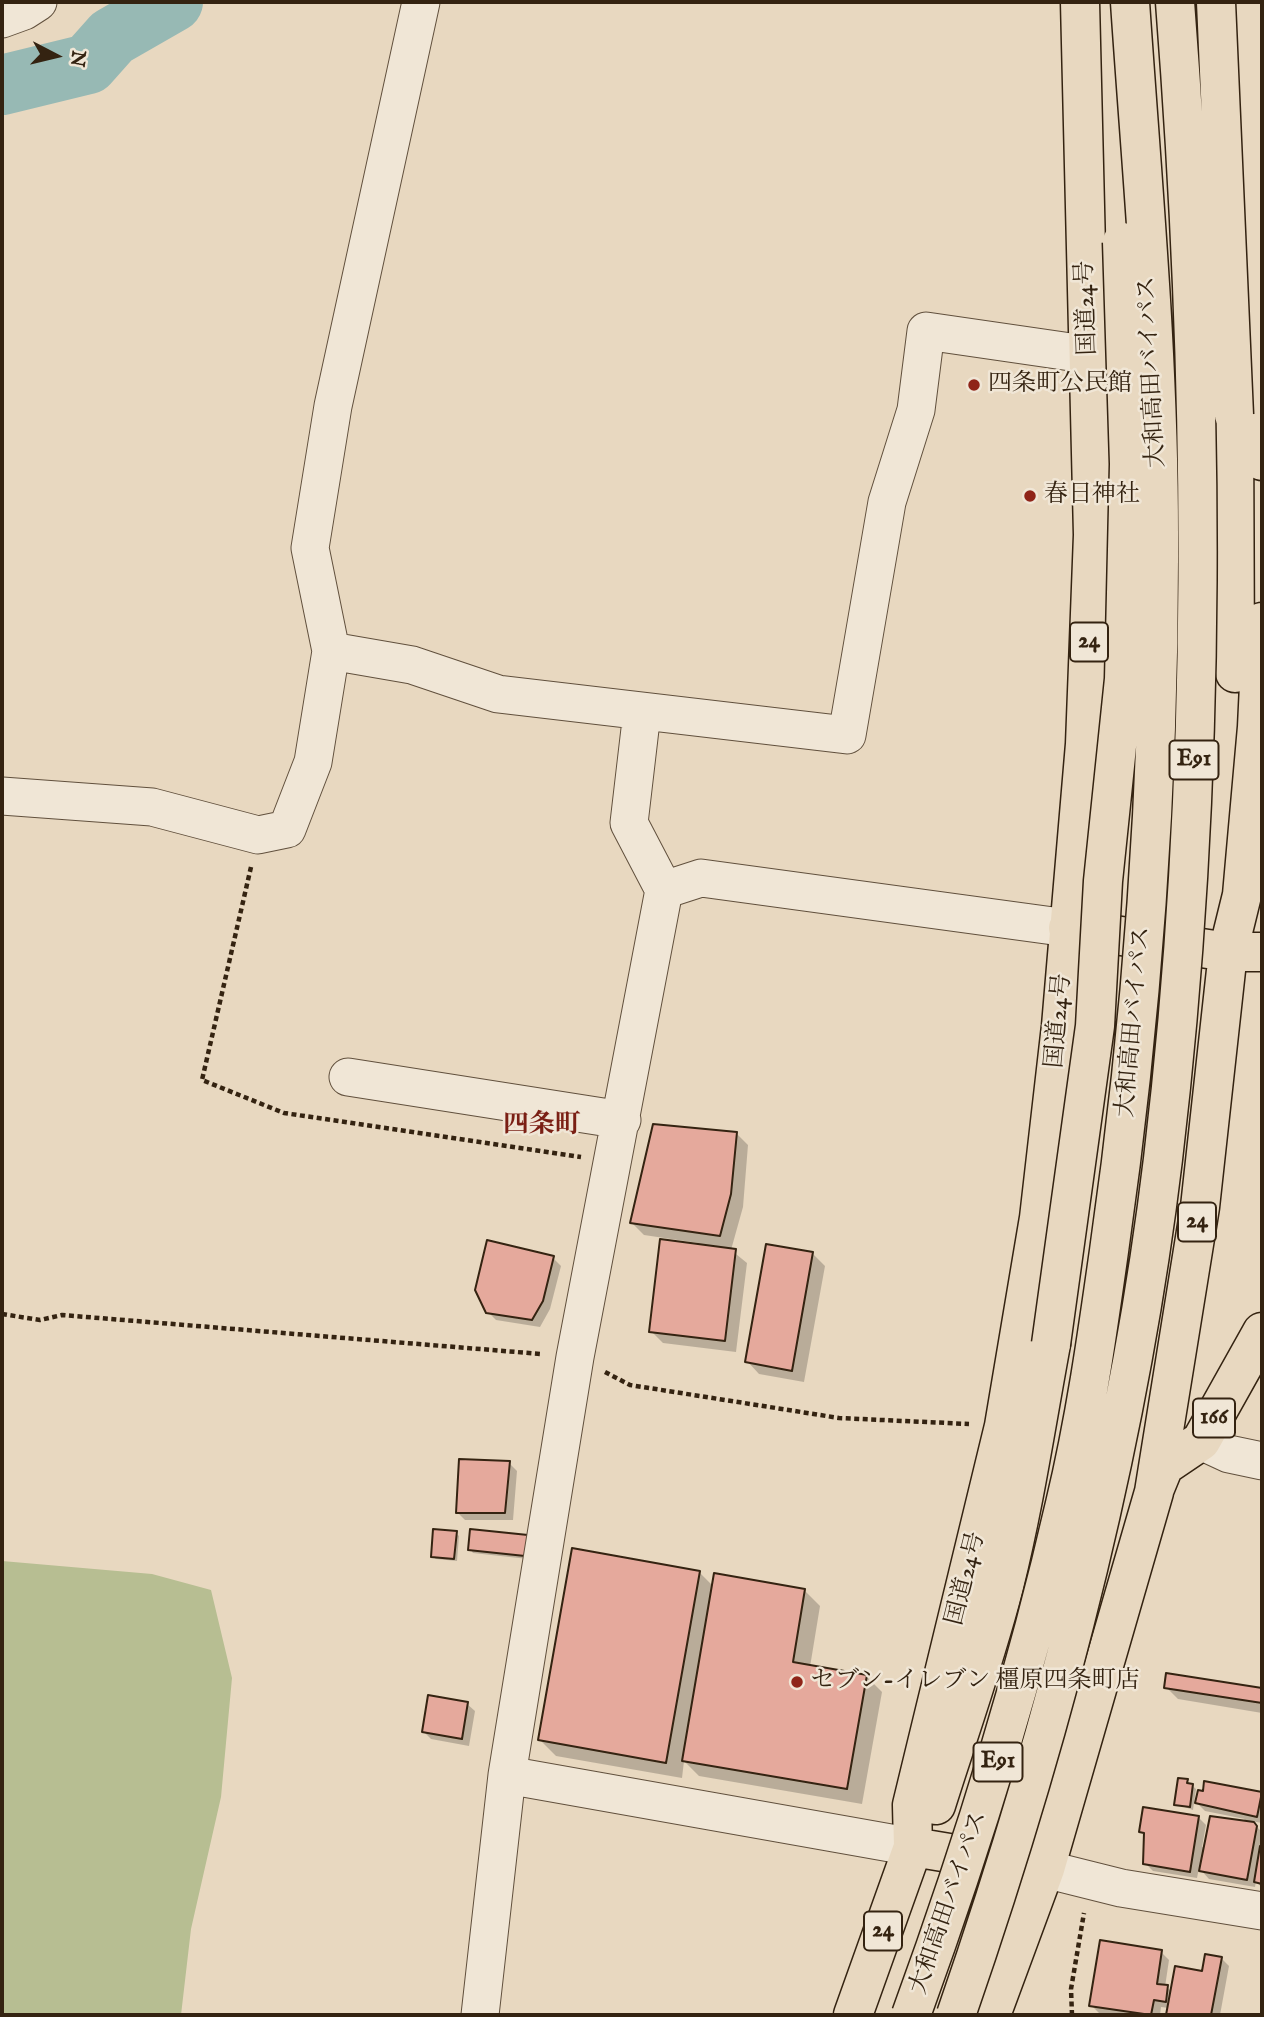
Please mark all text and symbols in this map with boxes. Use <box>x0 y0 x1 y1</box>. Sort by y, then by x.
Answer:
north arrow <box>21 21 91 91</box>
text: N <box>64 49 90 68</box>
street label: 国道24号 <box>1072 260 1104 356</box>
street label: 大和高田バイパス <box>1134 275 1172 469</box>
place label: 四条町公民館 <box>988 371 1132 399</box>
marker: 四条町公民館 <box>966 377 982 393</box>
place label: 春日神社 <box>1044 482 1140 510</box>
marker: 春日神社 <box>1022 488 1038 504</box>
road number: 24 <box>1070 622 1108 662</box>
road number: E91 <box>1170 740 1218 780</box>
street label: 大和高田バイパス <box>1112 925 1158 1119</box>
street label: 国道24号 <box>1042 972 1078 1070</box>
district label: 四条町 <box>503 1111 581 1143</box>
road number: 24 <box>1178 1203 1216 1242</box>
road number: 166 <box>1193 1399 1235 1438</box>
street label: 国道24号 <box>942 1529 992 1629</box>
place label: セブン-イレブン 橿原四条町店 <box>811 1668 1139 1696</box>
marker: セブン-イレブン 橿原四条町店 <box>789 1674 805 1690</box>
road number: E91 <box>974 1742 1023 1782</box>
street label: 大和高田バイパス <box>905 1808 995 1998</box>
road number: 24 <box>864 1912 902 1950</box>

